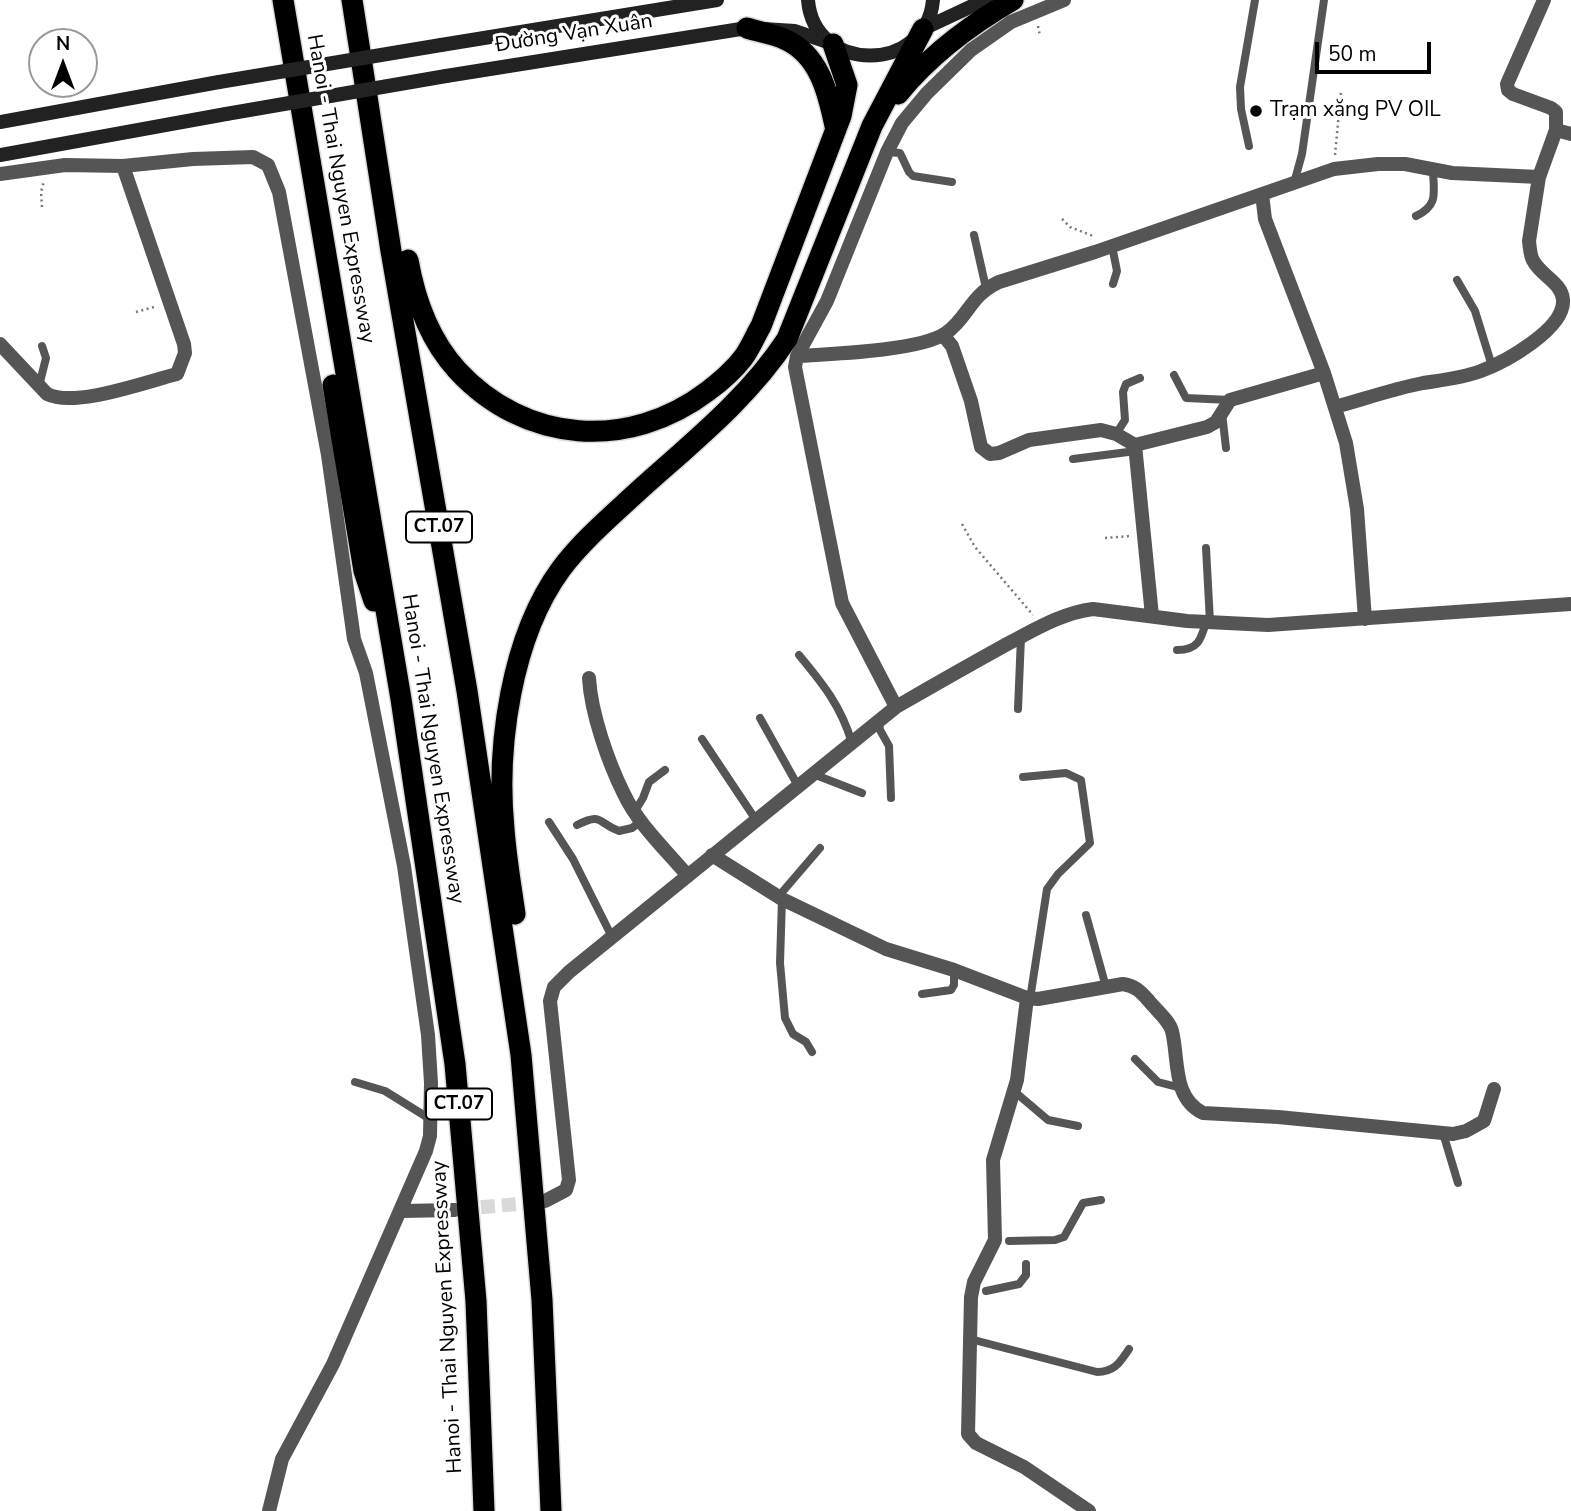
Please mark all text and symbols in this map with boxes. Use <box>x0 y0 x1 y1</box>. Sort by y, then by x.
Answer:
street label: Đường Vạn Xuân <box>494 9 654 59</box>
north arrow <box>28 28 98 98</box>
scale bar <box>1319 28 1434 72</box>
text: N <box>56 31 70 57</box>
street label: Hanoi - Thai Nguyen Expressway <box>300 33 380 345</box>
text: 50 m <box>1328 40 1377 68</box>
place label: Trạm xăng PV OIL <box>1270 98 1441 124</box>
marker: Trạm xăng PV OIL <box>1248 103 1264 119</box>
road number: CT.07 <box>406 512 472 542</box>
street label: Hanoi - Thai Nguyen Expressway <box>395 592 469 906</box>
road number: CT.07 <box>426 1088 492 1120</box>
street label: Hanoi - Thai Nguyen Expressway <box>427 1160 469 1474</box>

